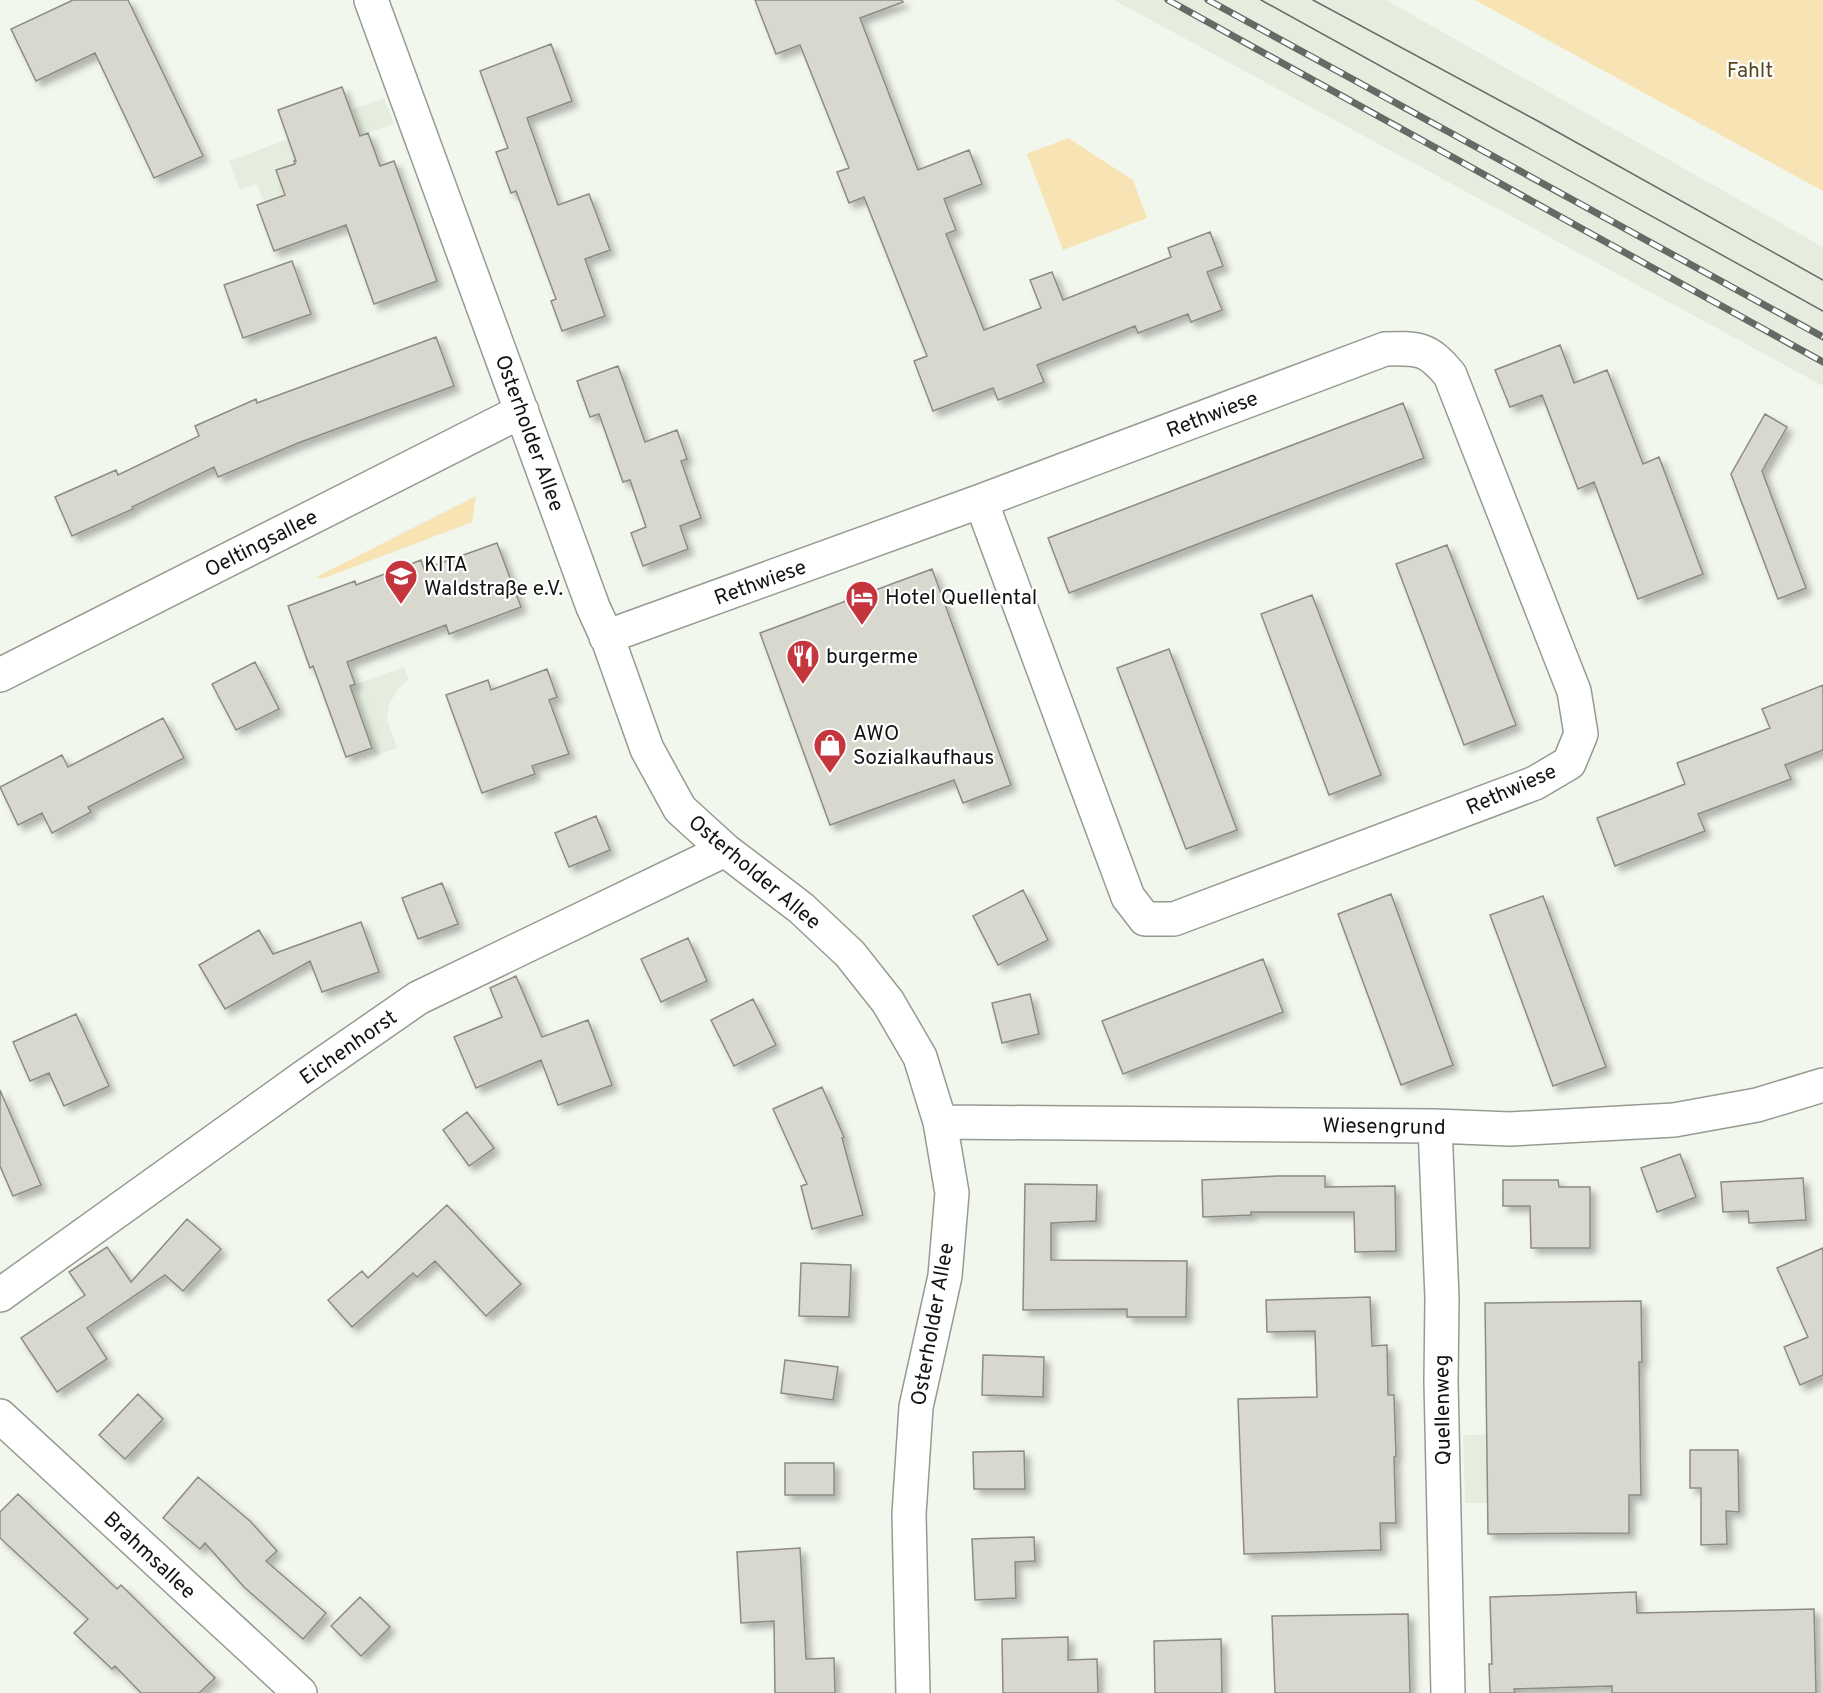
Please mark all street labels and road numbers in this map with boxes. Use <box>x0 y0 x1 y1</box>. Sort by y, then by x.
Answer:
street label: Osterholder Allee <box>488 351 569 516</box>
street label: Rethwiese <box>1163 386 1262 445</box>
street label: Oeltingsallee <box>201 504 323 584</box>
street label: Rethwiese <box>711 554 810 613</box>
street label: Rethwiese <box>1462 759 1561 822</box>
street label: Osterholder Allee <box>682 810 826 936</box>
street label: Eichenhorst <box>295 1005 403 1092</box>
street label: Wiesengrund <box>1322 1113 1446 1142</box>
street label: Osterholder Allee <box>906 1241 961 1408</box>
street label: Quellenweg <box>1429 1354 1458 1466</box>
street label: Brahmsallee <box>97 1506 201 1606</box>

